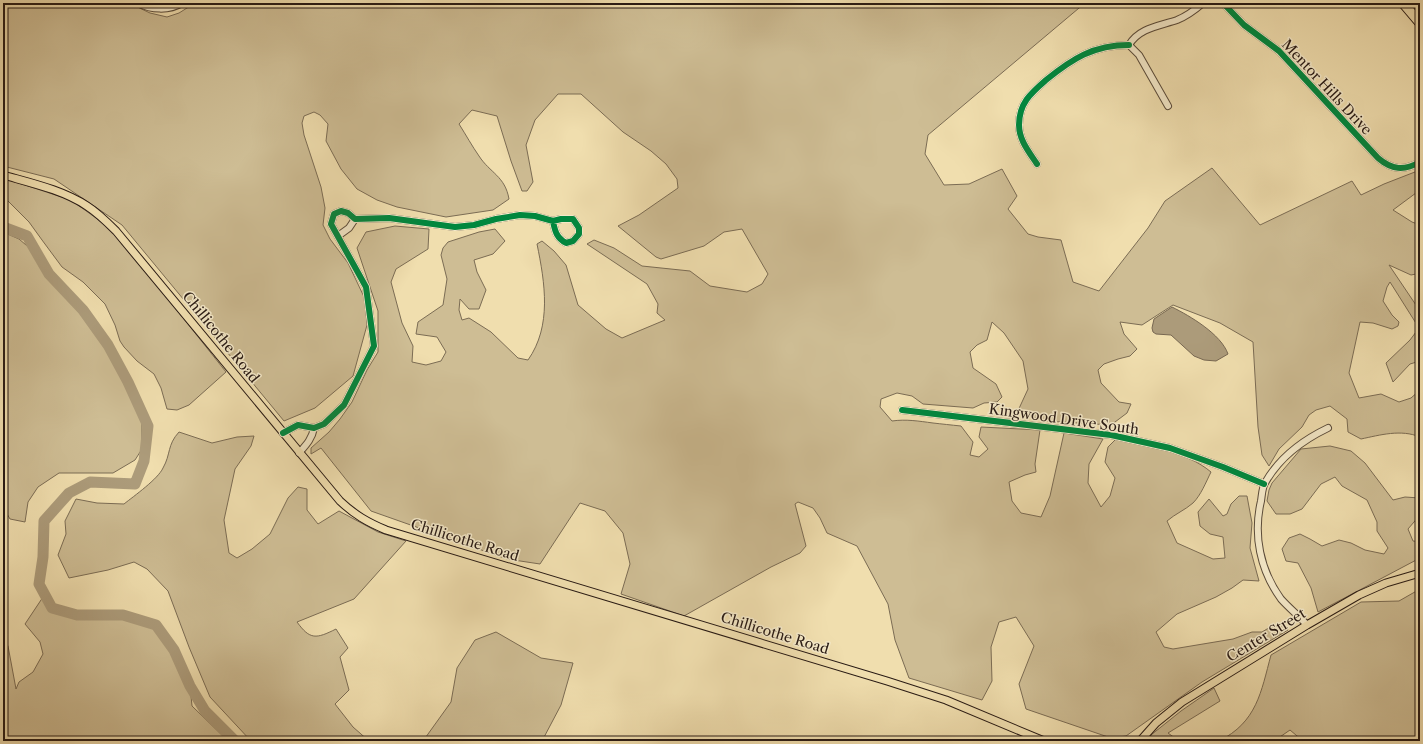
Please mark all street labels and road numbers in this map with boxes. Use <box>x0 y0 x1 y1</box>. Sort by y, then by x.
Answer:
street label: Mentor Hills Drive <box>1278 35 1376 139</box>
street label: Chillicothe Road <box>179 288 264 387</box>
street label: Kingwood Drive South <box>988 400 1140 438</box>
street label: Chillicothe Road <box>409 515 522 565</box>
street label: Center Street <box>1223 604 1309 666</box>
street label: Chillicothe Road <box>719 608 832 658</box>

